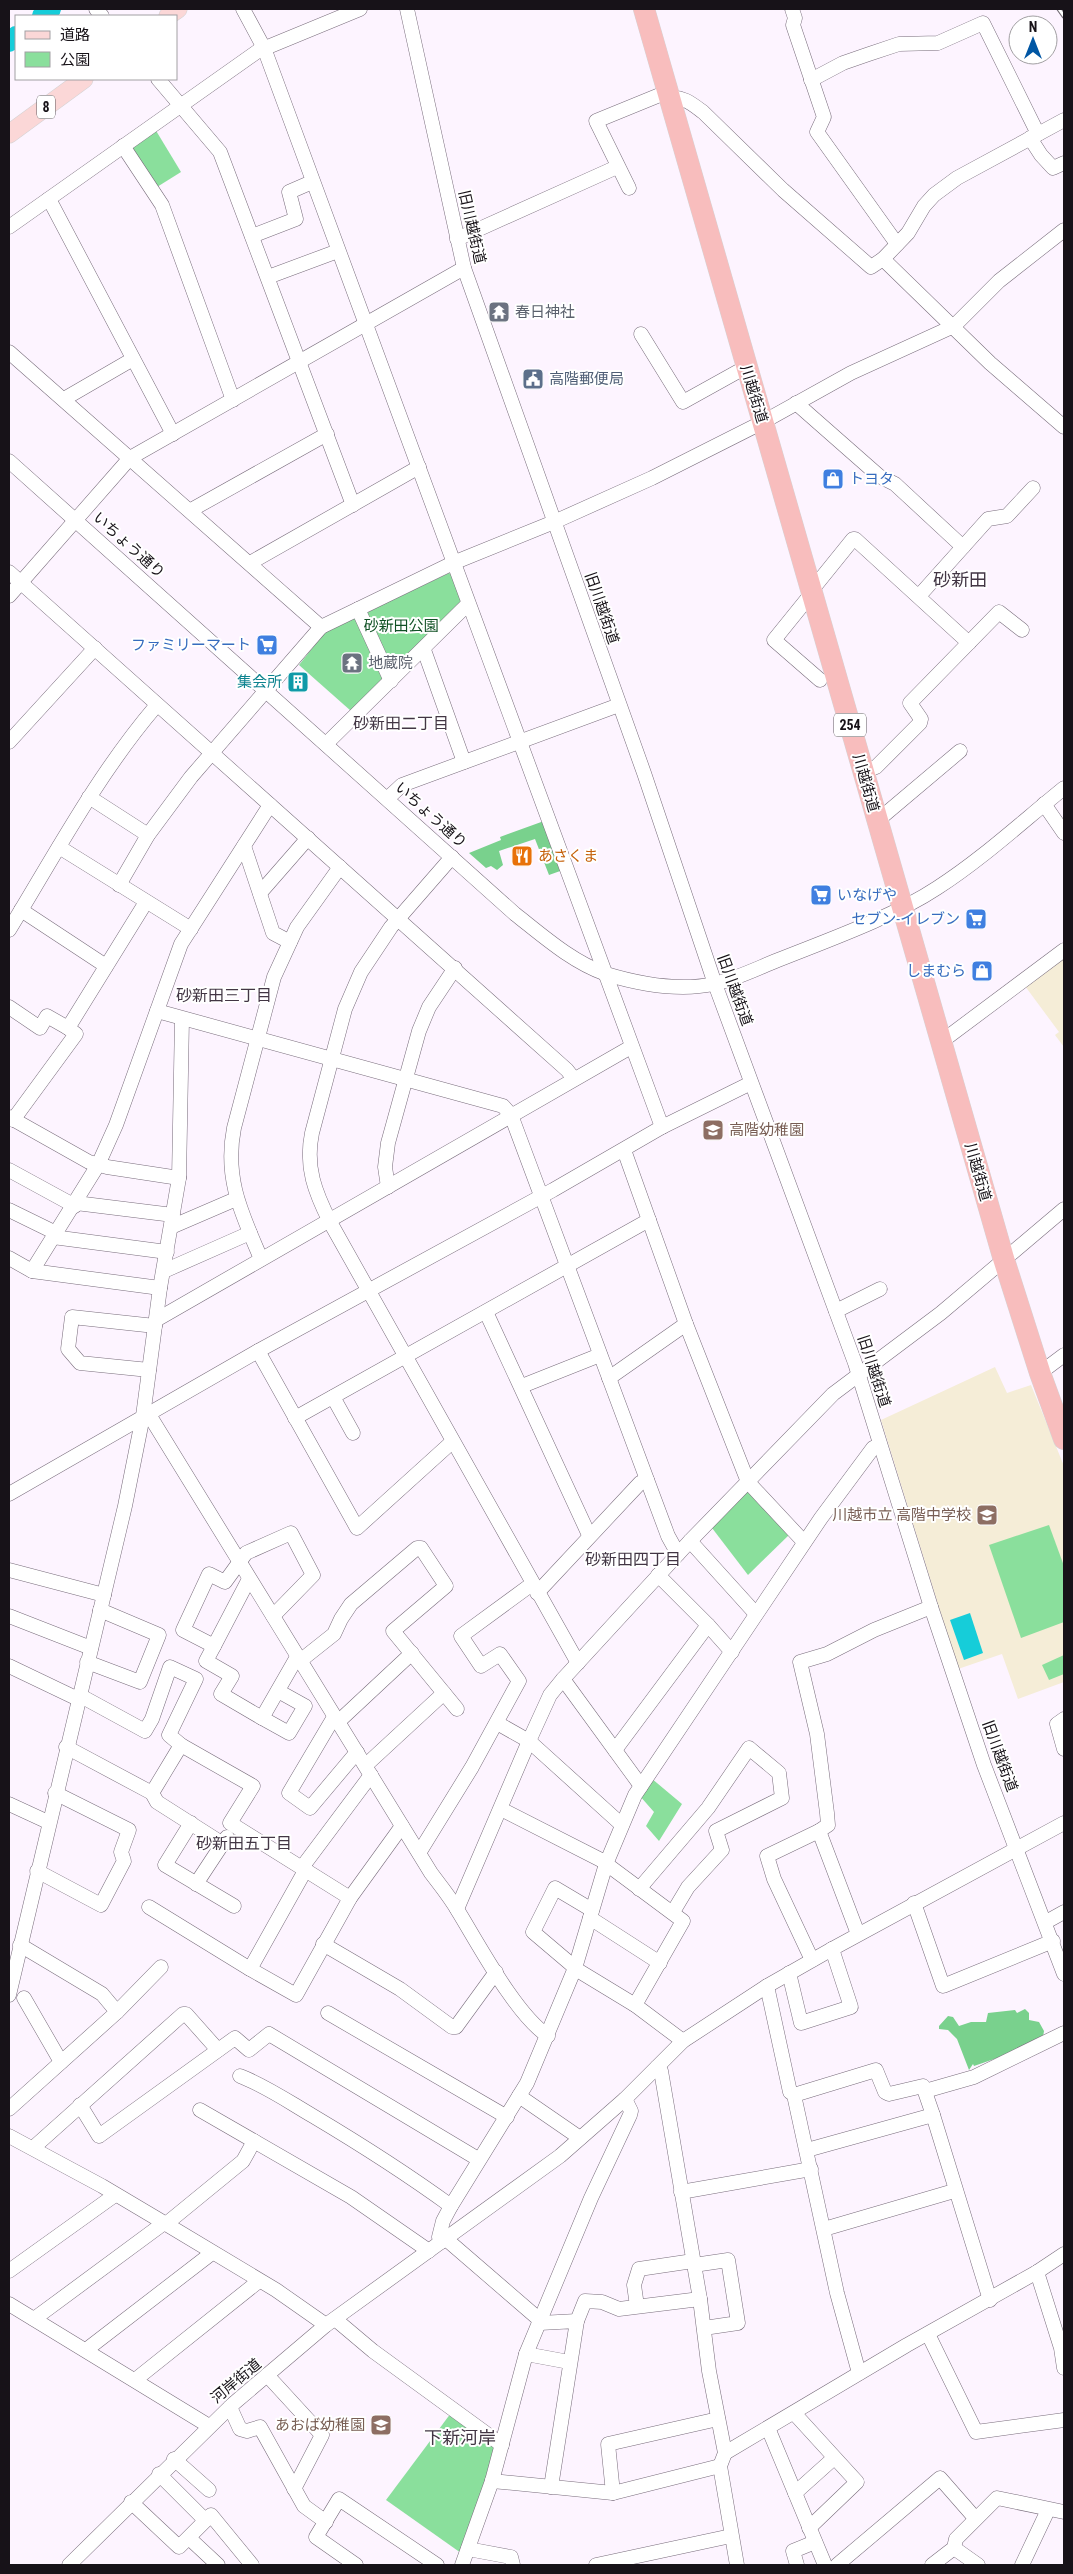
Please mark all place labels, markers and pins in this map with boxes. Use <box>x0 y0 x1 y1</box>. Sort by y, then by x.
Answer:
temple icon: 春日神社 <box>487 300 511 324</box>
place label: 春日神社 <box>515 303 575 321</box>
public building icon: 高階郵便局 <box>521 367 545 391</box>
place label: 高階郵便局 <box>549 370 624 388</box>
shop icon: トヨタ <box>821 467 845 491</box>
place label: トヨタ <box>849 470 894 488</box>
supermarket icon: ファミリーマート <box>255 633 279 657</box>
place label: ファミリーマート <box>131 636 251 654</box>
temple icon: 地蔵院 <box>340 651 364 675</box>
place label: 地蔵院 <box>368 654 413 672</box>
building icon: 集会所 <box>286 670 310 694</box>
place label: 集会所 <box>237 673 282 691</box>
restaurant icon: あさくま <box>510 844 534 868</box>
place label: あさくま <box>538 847 598 865</box>
supermarket icon: いなげや <box>809 883 833 907</box>
place label: いなげや <box>837 886 897 904</box>
supermarket icon: セブン-イレブン <box>964 907 988 931</box>
place label: セブン-イレブン <box>851 910 960 928</box>
shop icon: しまむら <box>970 959 994 983</box>
place label: しまむら <box>906 962 966 980</box>
school or university icon: 高階幼稚園 <box>701 1118 725 1142</box>
place label: 高階幼稚園 <box>729 1121 804 1139</box>
school or university icon: 川越市立 高階中学校 <box>975 1503 999 1527</box>
place label: 川越市立 高階中学校 <box>833 1506 971 1524</box>
school or university icon: あおば幼稚園 <box>369 2413 393 2437</box>
place label: あおば幼稚園 <box>275 2416 365 2434</box>

